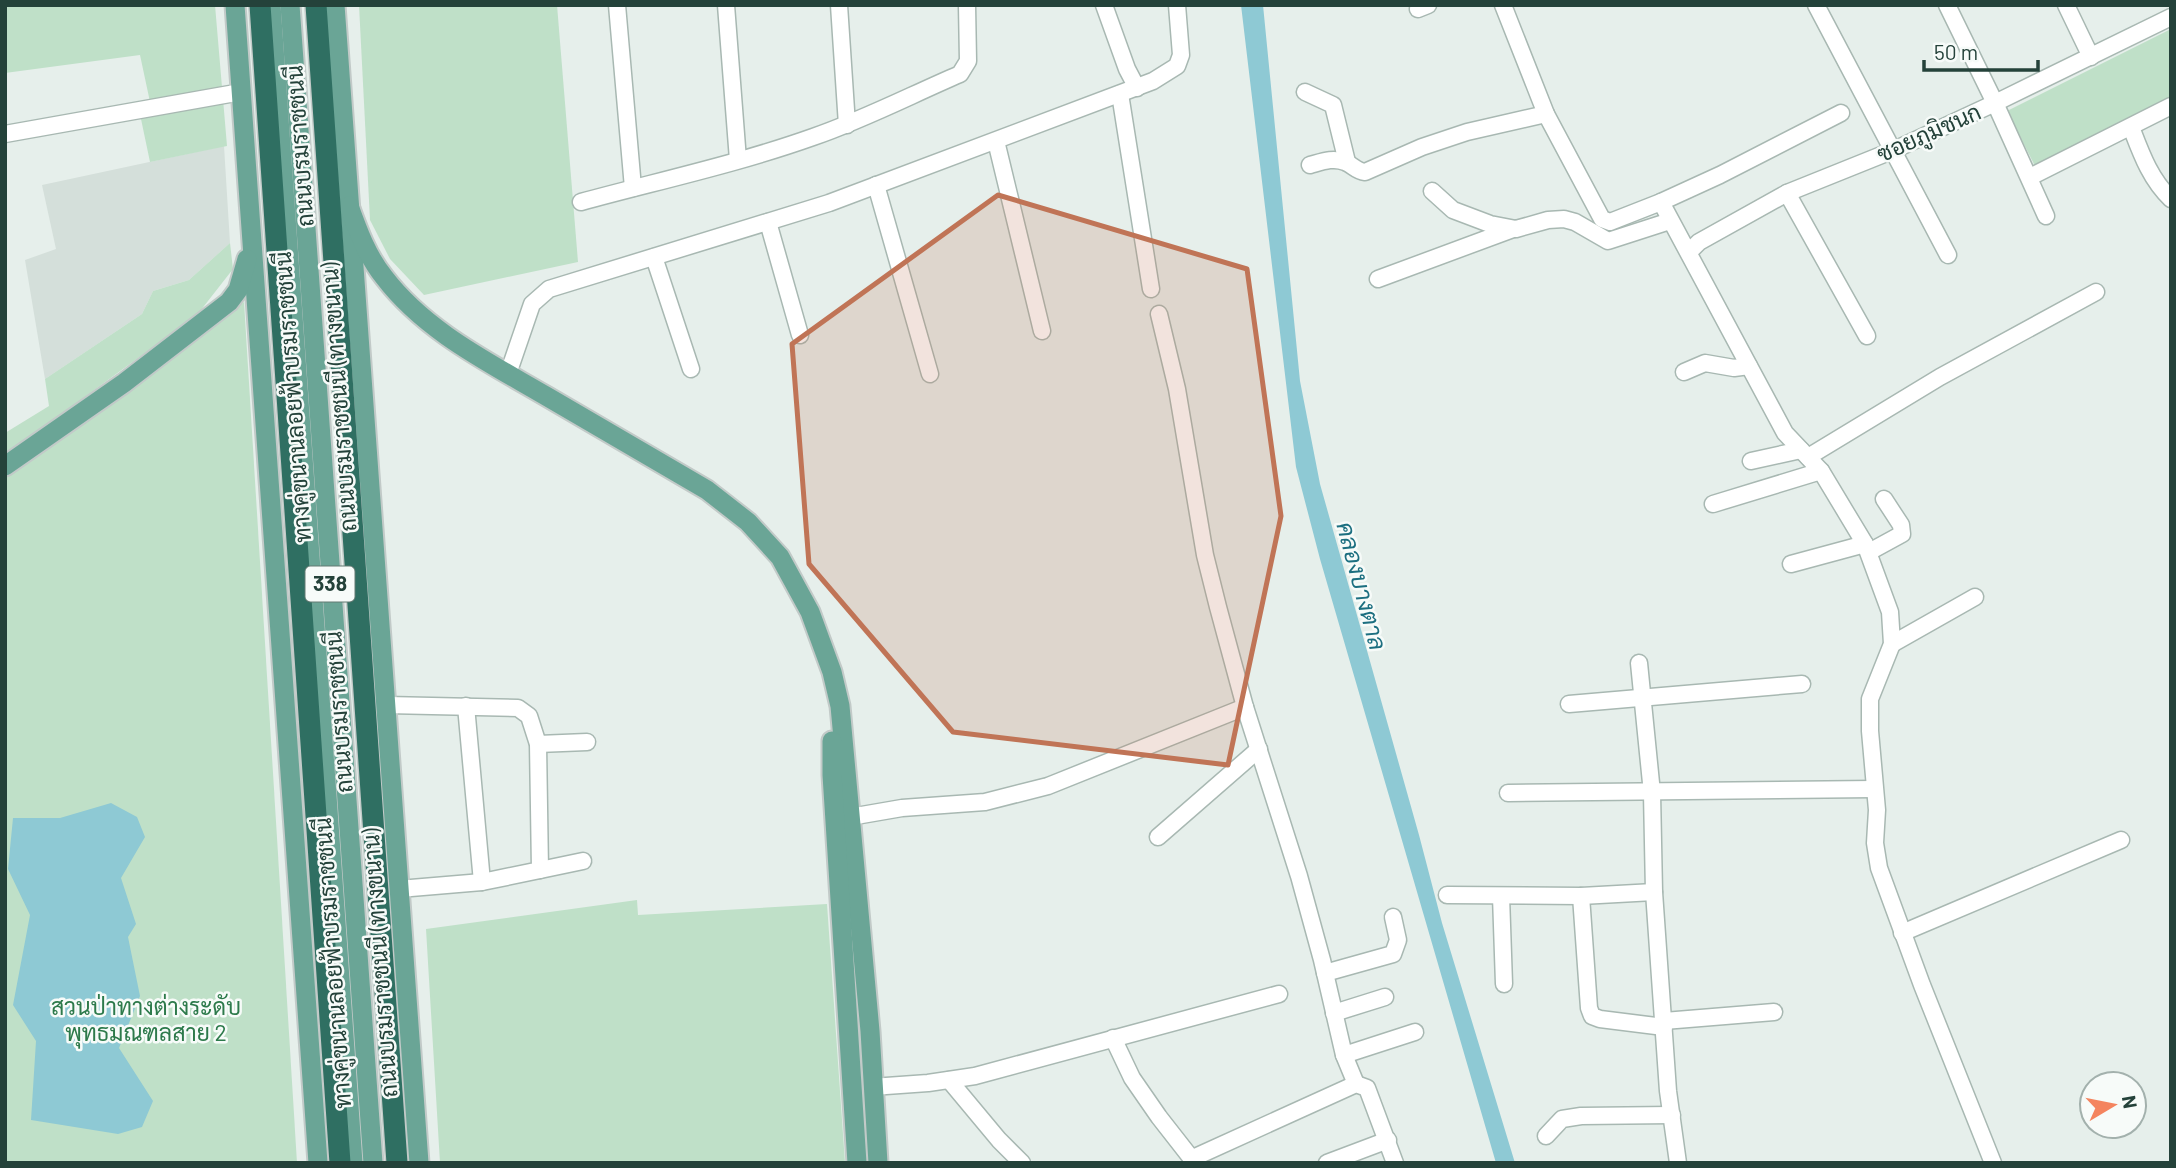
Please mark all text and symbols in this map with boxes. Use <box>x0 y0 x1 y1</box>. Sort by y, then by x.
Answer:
scale bar <box>1924 28 2038 72</box>
text: 50 m <box>1934 39 1978 64</box>
street label: ถนนบรมราชชนนี <box>279 64 319 228</box>
street label: ซอยภูมิชนก <box>1872 97 1987 171</box>
street label: ทางคู่ขนานลอยฟ้าบรมราชชนนี <box>268 250 320 544</box>
street label: ถนนบรมราชชนนี (ทางขนาน) <box>315 261 361 533</box>
water label: คลองบางตาล <box>1331 518 1393 653</box>
road number: 338 <box>306 566 354 602</box>
street label: ถนนบรมราชชนนี <box>318 630 358 794</box>
street label: ทางคู่ขนานลอยฟ้าบรมราชชนนี <box>308 816 360 1110</box>
street label: ถนนบรมราชชนนี (ทางขนาน) <box>356 827 402 1099</box>
park label: สวนป่าทางต่างระดับ พุทธมณฑลสาย 2 <box>51 992 241 1049</box>
north arrow <box>2078 1070 2148 1140</box>
text: N <box>2118 1094 2143 1110</box>

